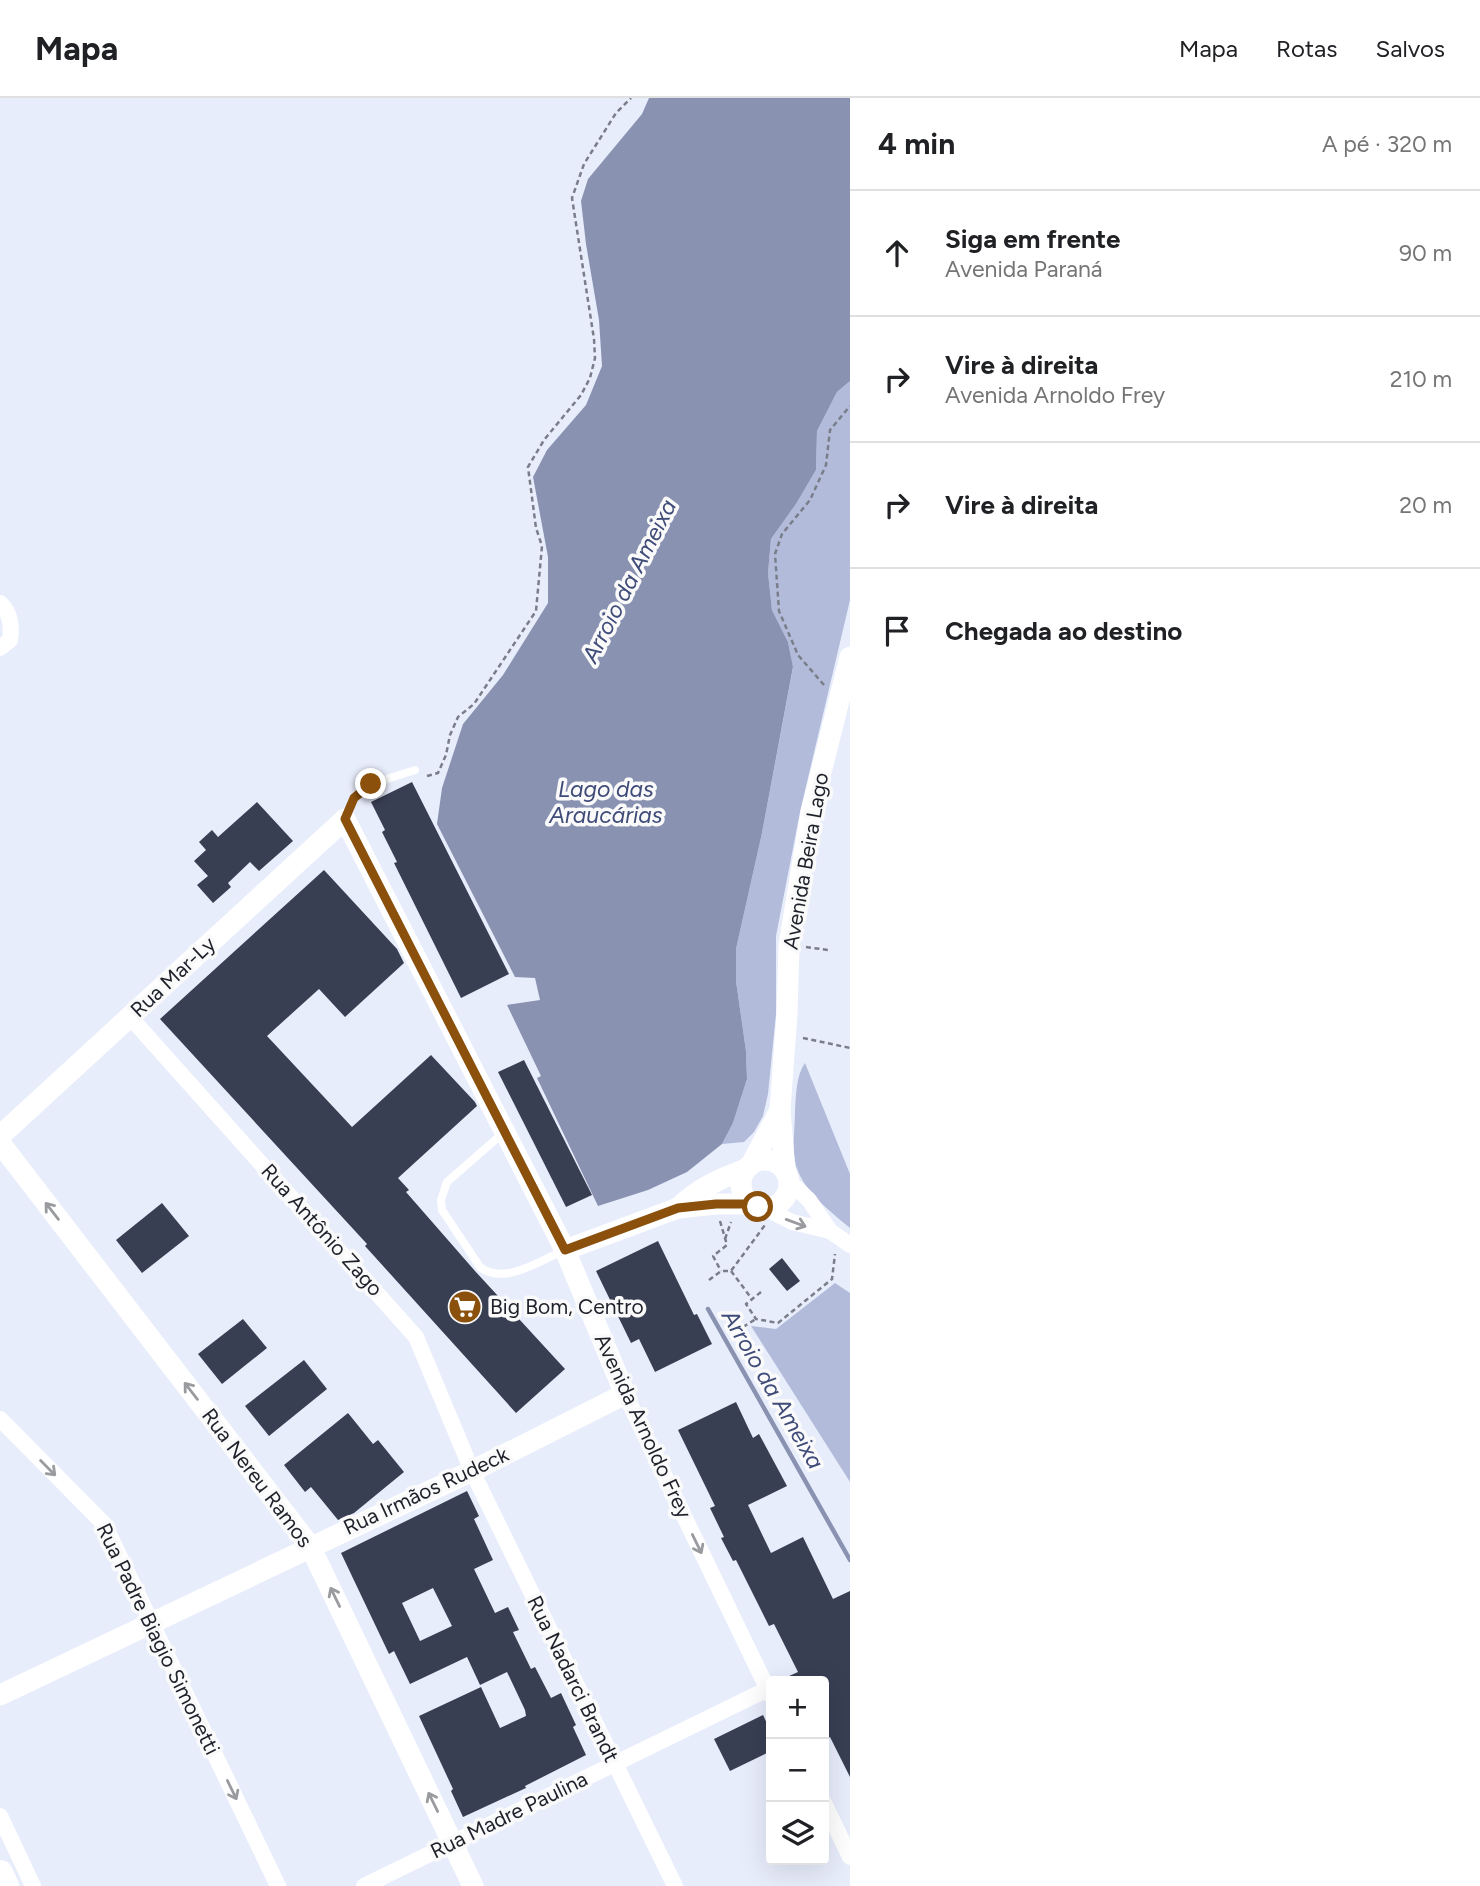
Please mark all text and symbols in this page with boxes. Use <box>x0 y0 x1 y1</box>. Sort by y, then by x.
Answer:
text: Mapa <box>35 29 118 68</box>
text: Mapa <box>1179 34 1238 63</box>
text: Rotas <box>1276 34 1337 63</box>
text: Salvos <box>1375 34 1445 63</box>
text: 4 min <box>878 125 955 162</box>
text: A pé · 320 m <box>1322 130 1452 158</box>
text: Siga em frente <box>945 223 1120 255</box>
icon: ahead <box>878 234 916 272</box>
text: 90 m <box>1399 239 1452 267</box>
text: Avenida Paraná <box>945 255 1102 283</box>
text: Vire à direita <box>945 349 1098 381</box>
icon: right <box>878 360 916 398</box>
text: 210 m <box>1390 365 1452 393</box>
text: Avenida Arnoldo Frey <box>945 381 1165 409</box>
icon: right <box>878 486 916 524</box>
text: Vire à direita <box>945 489 1098 521</box>
text: 20 m <box>1399 491 1452 519</box>
water label: Arroio da Ameixa <box>575 495 682 668</box>
icon: arrive <box>878 612 916 650</box>
text: Chegada ao destino <box>945 615 1182 647</box>
route end <box>355 768 386 799</box>
street label: Avenida Beira Lago <box>778 770 833 951</box>
water label: Lago das Araucárias <box>548 775 663 829</box>
street label: Rua Mar-Ly <box>125 931 220 1022</box>
street label: Rua Antônio Zago <box>256 1158 388 1301</box>
route start <box>742 1191 773 1222</box>
one-way arrow <box>45 1202 60 1221</box>
one-way arrow <box>785 1217 807 1230</box>
supermarket icon: Big Bom, Centro <box>446 1288 484 1326</box>
place label: Big Bom, Centro <box>490 1294 644 1319</box>
water label: Arroio da Ameixa <box>716 1304 830 1474</box>
street label: Avenida Arnoldo Frey <box>590 1329 697 1522</box>
one-way arrow <box>184 1383 199 1401</box>
street label: Rua Nereu Ramos <box>197 1403 318 1552</box>
street label: Rua Irmãos Rudeck <box>339 1441 513 1540</box>
one-way arrow <box>39 1459 56 1476</box>
street label: Rua Padre Biagio Simonetti <box>91 1519 225 1759</box>
one-way arrow <box>691 1533 705 1554</box>
one-way arrow <box>327 1587 341 1608</box>
street label: Rua Nadarci Brandt <box>522 1592 625 1766</box>
map controls <box>766 1676 829 1865</box>
button: + <box>766 1676 829 1739</box>
button: − <box>766 1739 829 1802</box>
street label: Rua Madre Paulina <box>426 1766 591 1863</box>
one-way arrow <box>226 1779 239 1800</box>
one-way arrow <box>426 1792 439 1813</box>
button: layers <box>766 1802 829 1865</box>

